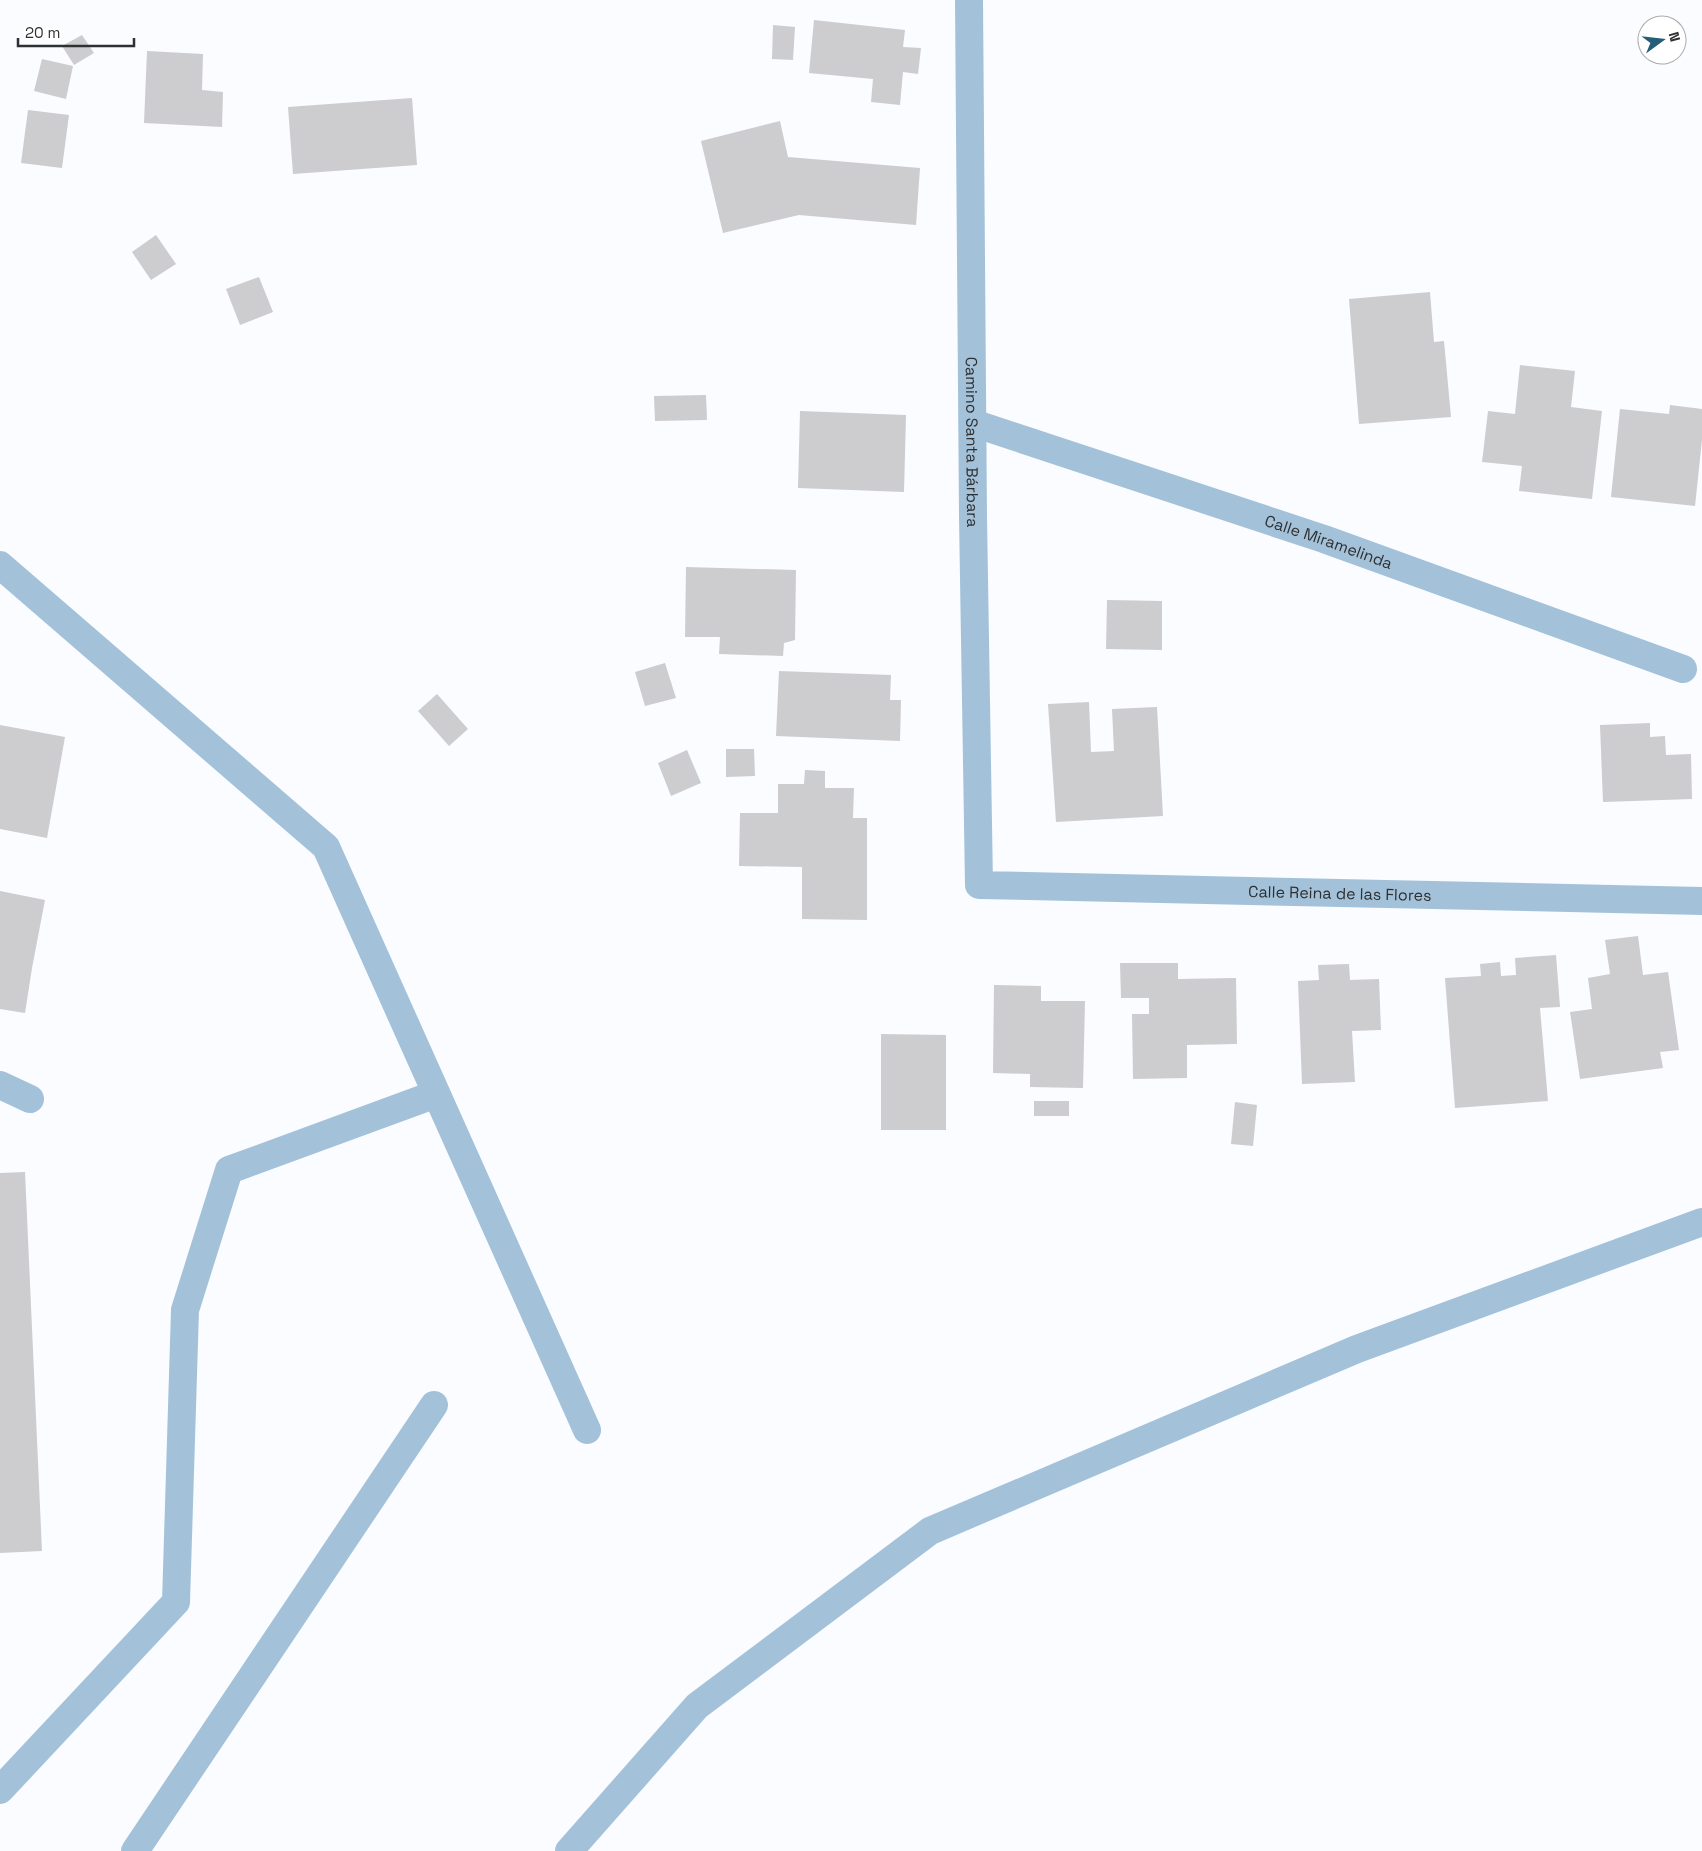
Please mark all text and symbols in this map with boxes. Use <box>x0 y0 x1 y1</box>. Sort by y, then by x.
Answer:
scale bar <box>18 15 134 47</box>
north arrow <box>1637 15 1687 65</box>
text: 20 m <box>25 23 60 42</box>
text: N <box>1665 30 1684 44</box>
street label: Camino Santa Bárbara <box>961 357 984 527</box>
street label: Calle Miramelinda <box>1262 510 1396 574</box>
street label: Calle Reina de las Flores <box>1248 880 1432 906</box>

